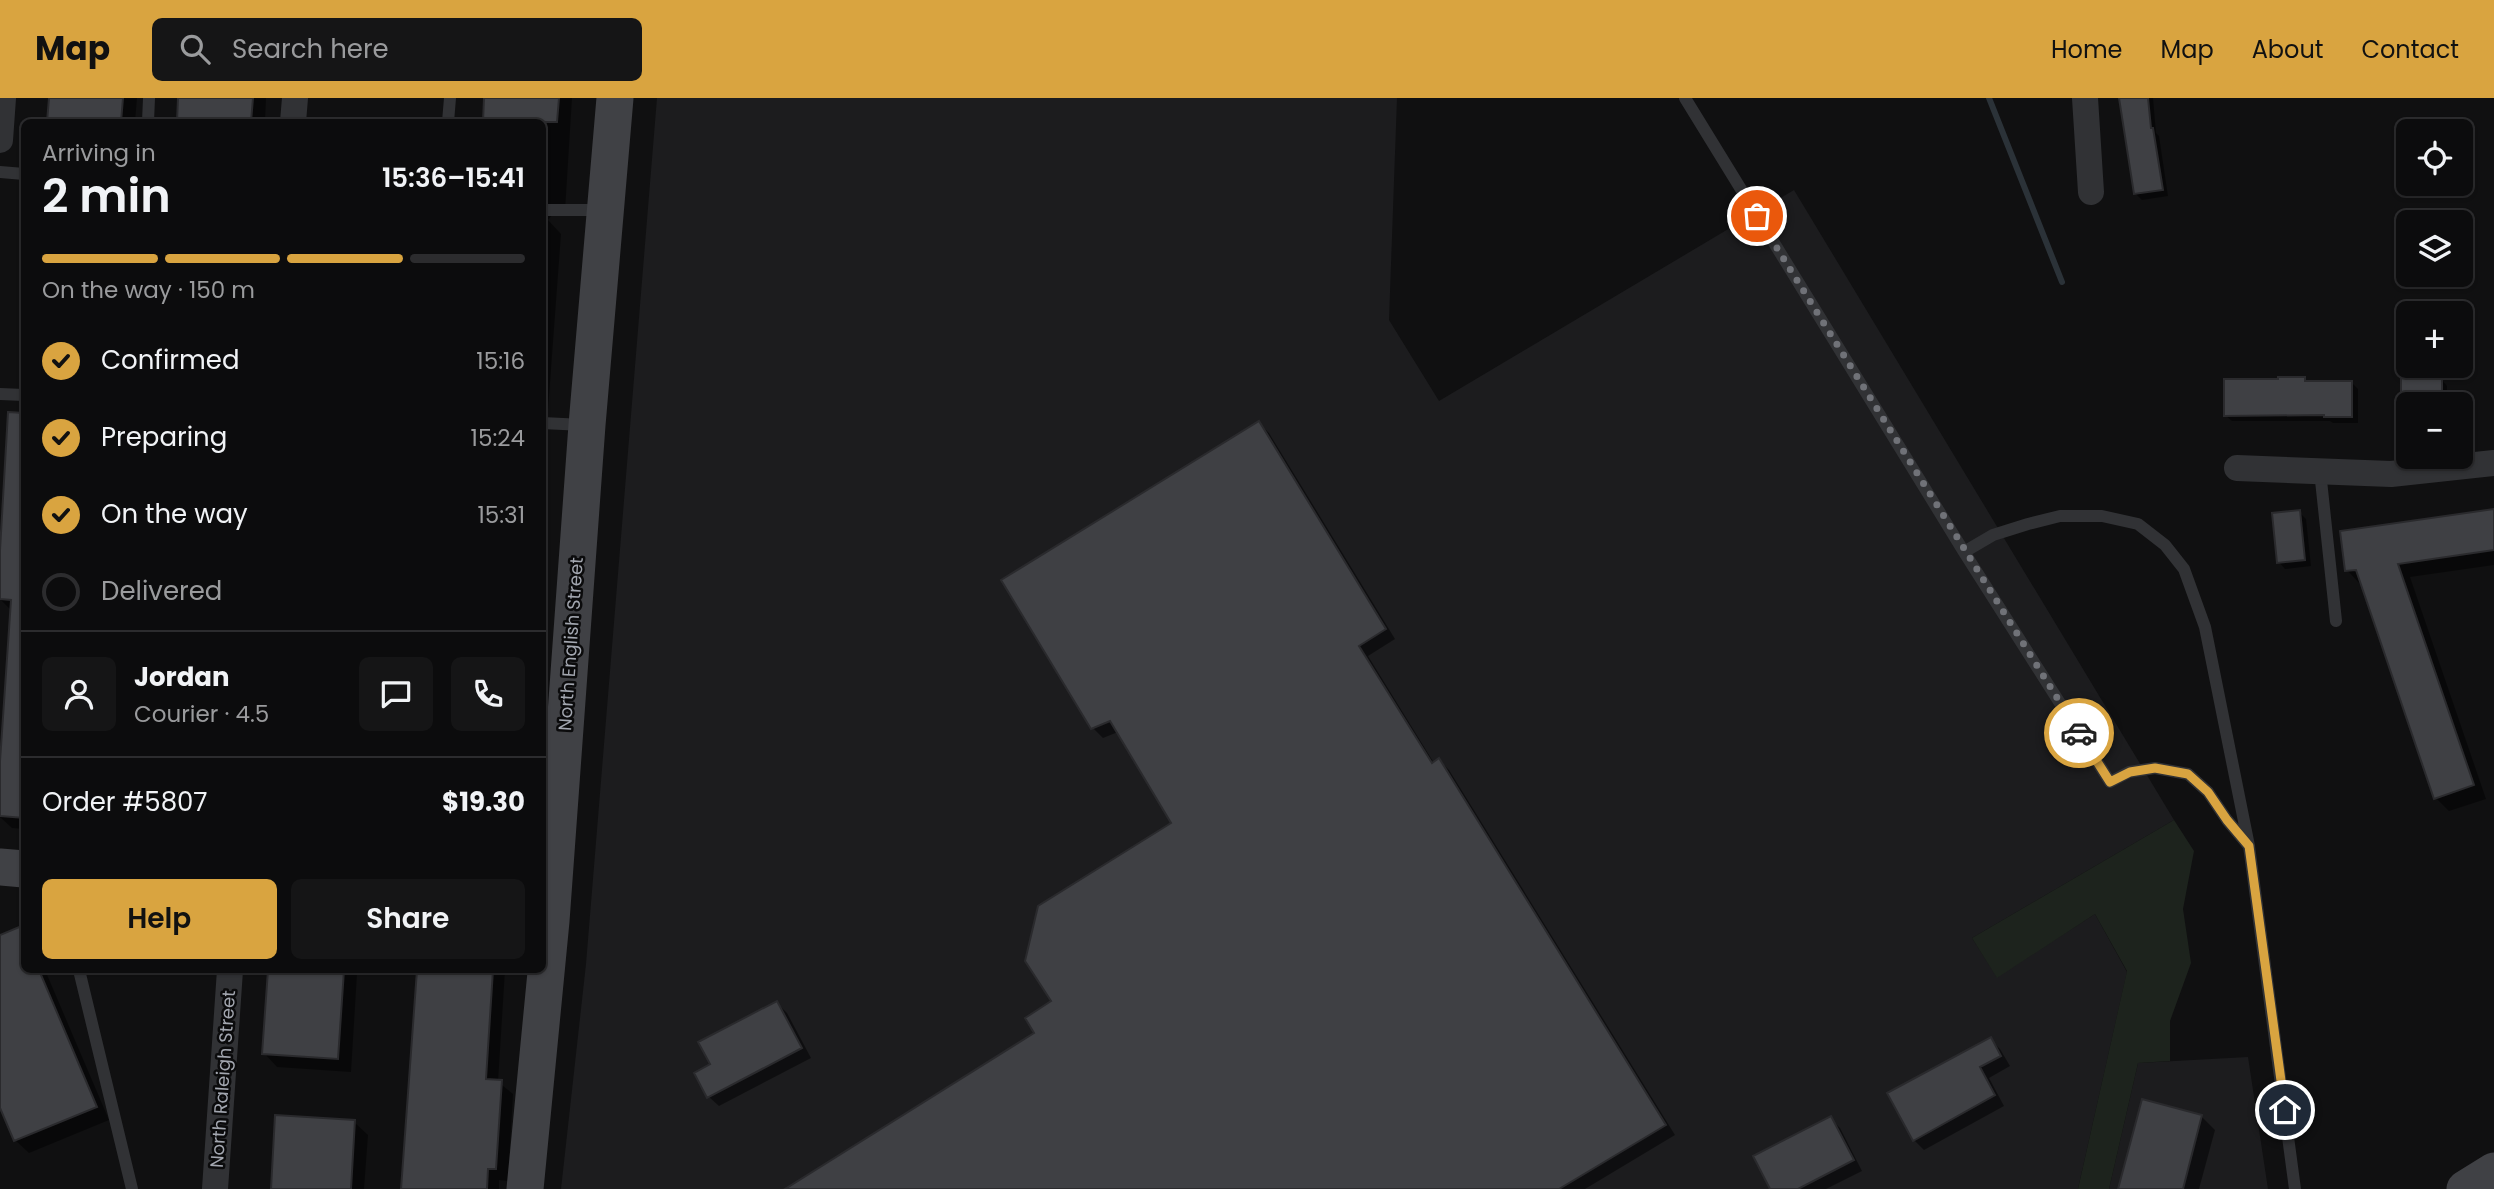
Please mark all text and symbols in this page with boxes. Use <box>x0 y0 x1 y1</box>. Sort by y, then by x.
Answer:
search box <box>152 18 642 81</box>
text: Map <box>35 25 110 72</box>
icon: search <box>176 30 214 68</box>
text: Search here <box>232 31 389 67</box>
text: Home <box>2051 33 2123 66</box>
text: Map <box>2161 33 2214 66</box>
text: About <box>2252 33 2323 66</box>
text: Contact <box>2361 33 2459 66</box>
map controls <box>2396 119 2473 469</box>
button: locate <box>2396 119 2473 196</box>
text: Arriving in <box>42 137 156 169</box>
text: 15:36–15:41 <box>382 160 525 196</box>
text: 2 min <box>42 164 171 228</box>
pin <box>1727 186 1787 246</box>
icon: bag <box>1738 197 1776 235</box>
button: layers <box>2396 210 2473 287</box>
text: On the way · 150 m <box>42 274 255 306</box>
button: + <box>2396 301 2473 378</box>
icon: check <box>42 342 80 380</box>
text: Confirmed <box>101 342 239 378</box>
text: 15:16 <box>476 345 525 377</box>
button: − <box>2396 392 2473 469</box>
icon: check <box>42 419 80 457</box>
text: Preparing <box>101 419 227 455</box>
text: 15:24 <box>471 422 525 454</box>
icon: check <box>42 496 80 534</box>
text: On the way <box>101 496 248 532</box>
text: 15:31 <box>477 499 525 531</box>
street label: North English Street <box>552 556 589 732</box>
text: Delivered <box>101 573 222 609</box>
button: person <box>42 657 116 731</box>
button: chat <box>359 657 433 731</box>
button: phone <box>451 657 525 731</box>
text: Jordan <box>134 659 230 695</box>
text: Courier · 4.5 <box>134 698 269 730</box>
courier <box>2044 698 2114 768</box>
icon: car <box>2060 714 2098 752</box>
text: Order #5807 <box>42 784 208 820</box>
text: $19.30 <box>442 784 525 820</box>
button: Help <box>42 879 277 959</box>
button: Share <box>291 879 525 959</box>
street label: North Raleigh Street <box>204 989 241 1169</box>
pin <box>2255 1080 2315 1140</box>
icon: home <box>2266 1091 2304 1129</box>

